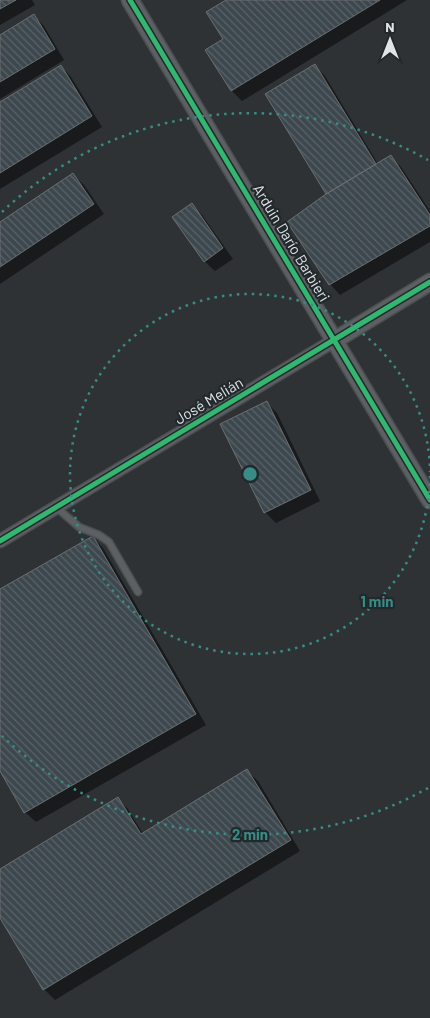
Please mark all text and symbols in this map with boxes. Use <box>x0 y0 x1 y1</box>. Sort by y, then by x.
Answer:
north arrow <box>365 15 415 65</box>
text: N <box>385 18 395 35</box>
street label: Arduin Darío Barbieri <box>250 180 334 305</box>
street label: José Melián <box>171 373 246 428</box>
centre of rings <box>241 465 259 483</box>
text: 1 min <box>361 592 393 610</box>
text: 2 min <box>232 825 268 843</box>

